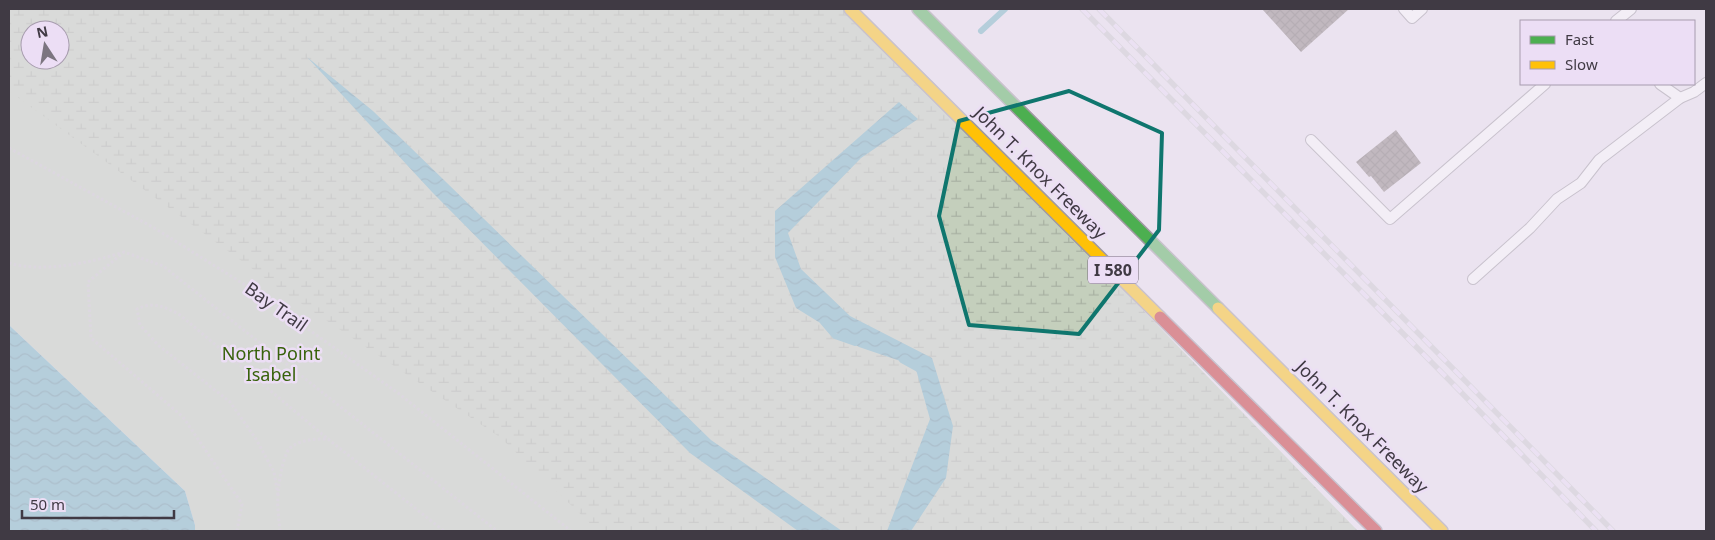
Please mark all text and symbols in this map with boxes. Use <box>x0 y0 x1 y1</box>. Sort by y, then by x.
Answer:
north arrow <box>20 20 70 70</box>
legend <box>1520 20 1695 85</box>
text: N <box>35 21 50 42</box>
text: Fast <box>1565 29 1594 49</box>
text: Slow <box>1565 54 1598 74</box>
street label: John T. Knox Freeway <box>968 99 1113 244</box>
road number: I 580 <box>1088 256 1138 284</box>
street label: Bay Trail <box>241 276 313 336</box>
park label: North Point Isabel <box>222 341 321 386</box>
street label: John T. Knox Freeway <box>1290 353 1435 498</box>
scale bar <box>22 488 175 520</box>
text: 50 m <box>30 494 65 514</box>

